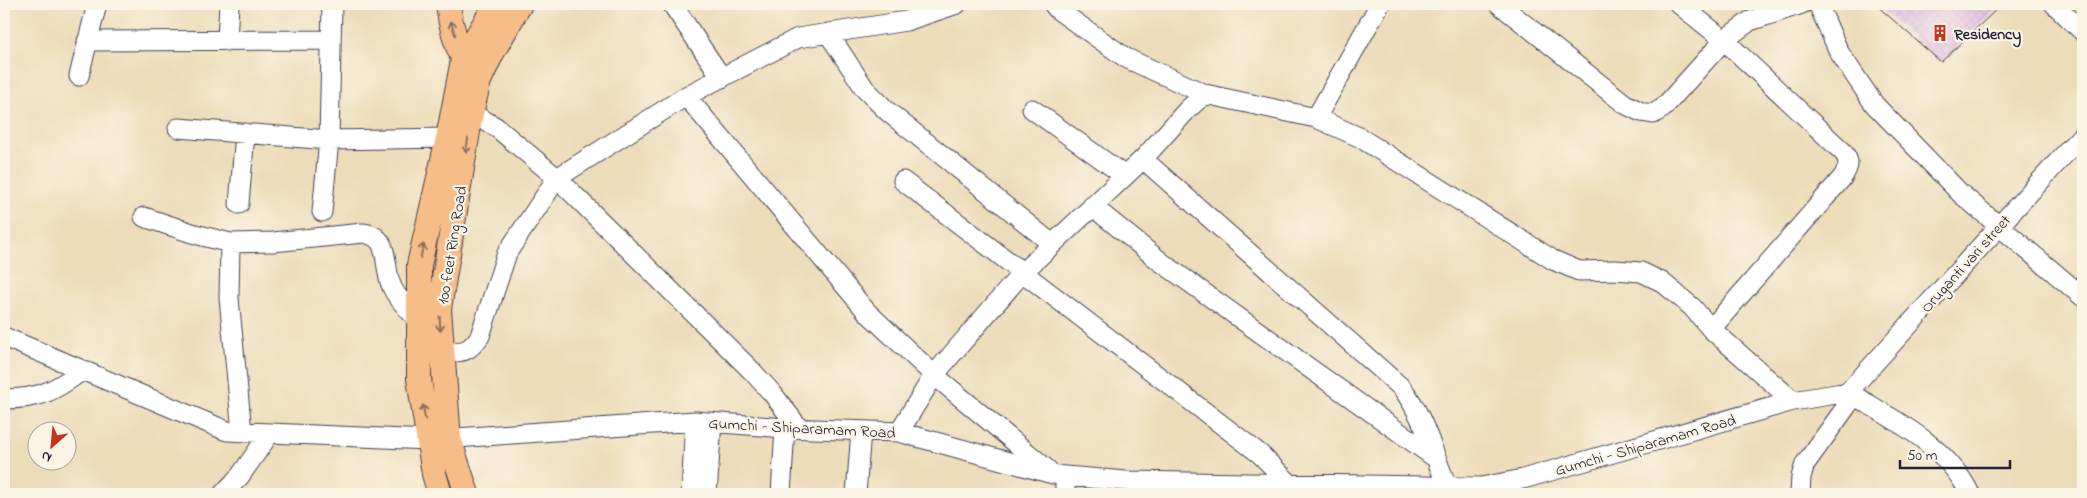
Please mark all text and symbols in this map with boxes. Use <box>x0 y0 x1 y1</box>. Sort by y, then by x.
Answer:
one-way arrow <box>448 21 457 36</box>
building icon: Residency <box>1930 23 1950 43</box>
place label: Residency <box>1953 23 2021 48</box>
one-way arrow <box>462 138 472 154</box>
street label: 100 feet Ring Road <box>432 184 474 306</box>
street label: Oruganti vari street <box>1916 209 2018 319</box>
one-way arrow <box>418 243 427 259</box>
one-way arrow <box>436 315 445 331</box>
one-way arrow <box>419 405 429 421</box>
street label: Gumchi - Shiparamam Road <box>1552 409 1739 483</box>
street label: Gumchi - Shiparamam Road <box>708 412 896 446</box>
north arrow <box>28 420 78 470</box>
scale bar <box>1900 438 2010 470</box>
text: N <box>38 445 56 468</box>
text: 50 m <box>1907 445 1938 467</box>

